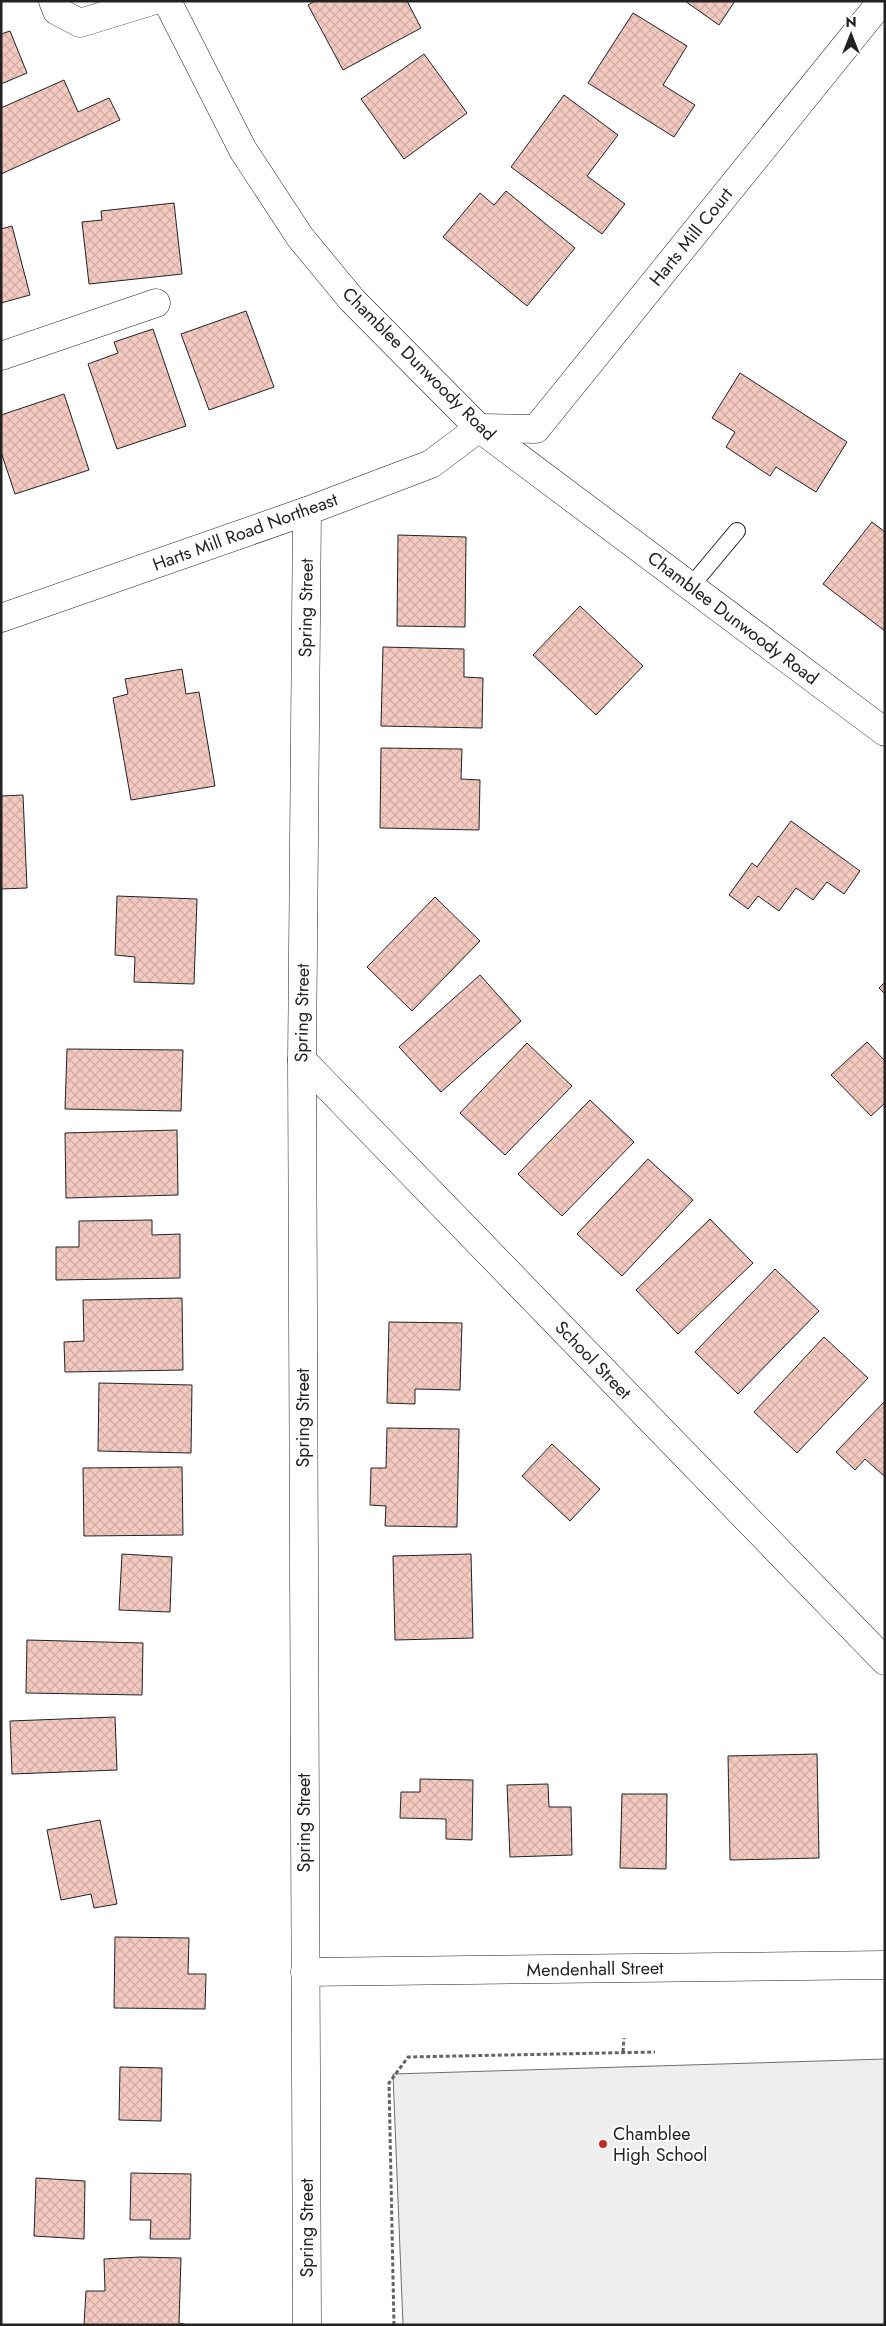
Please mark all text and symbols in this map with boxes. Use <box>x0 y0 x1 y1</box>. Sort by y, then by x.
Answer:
north arrow <box>826 10 876 60</box>
text: N <box>845 12 857 32</box>
street label: Harts Mill Court <box>643 182 739 292</box>
street label: Chamblee Dunwoody Road <box>336 281 502 447</box>
street label: Harts Mill Road Northeast <box>149 486 342 578</box>
street label: Chamblee Dunwoody Road <box>642 545 824 691</box>
street label: Spring Street <box>292 558 320 658</box>
street label: Spring Street <box>288 963 316 1063</box>
street label: School Street <box>549 1315 638 1406</box>
street label: Spring Street <box>290 1368 316 1468</box>
street label: Spring Street <box>291 1773 317 1873</box>
street label: Mendenhall Street <box>526 1955 664 1983</box>
place label: Chamblee High School <box>613 2121 707 2168</box>
marker: Chamblee High School <box>597 2138 609 2150</box>
street label: Spring Street <box>294 2178 320 2278</box>

